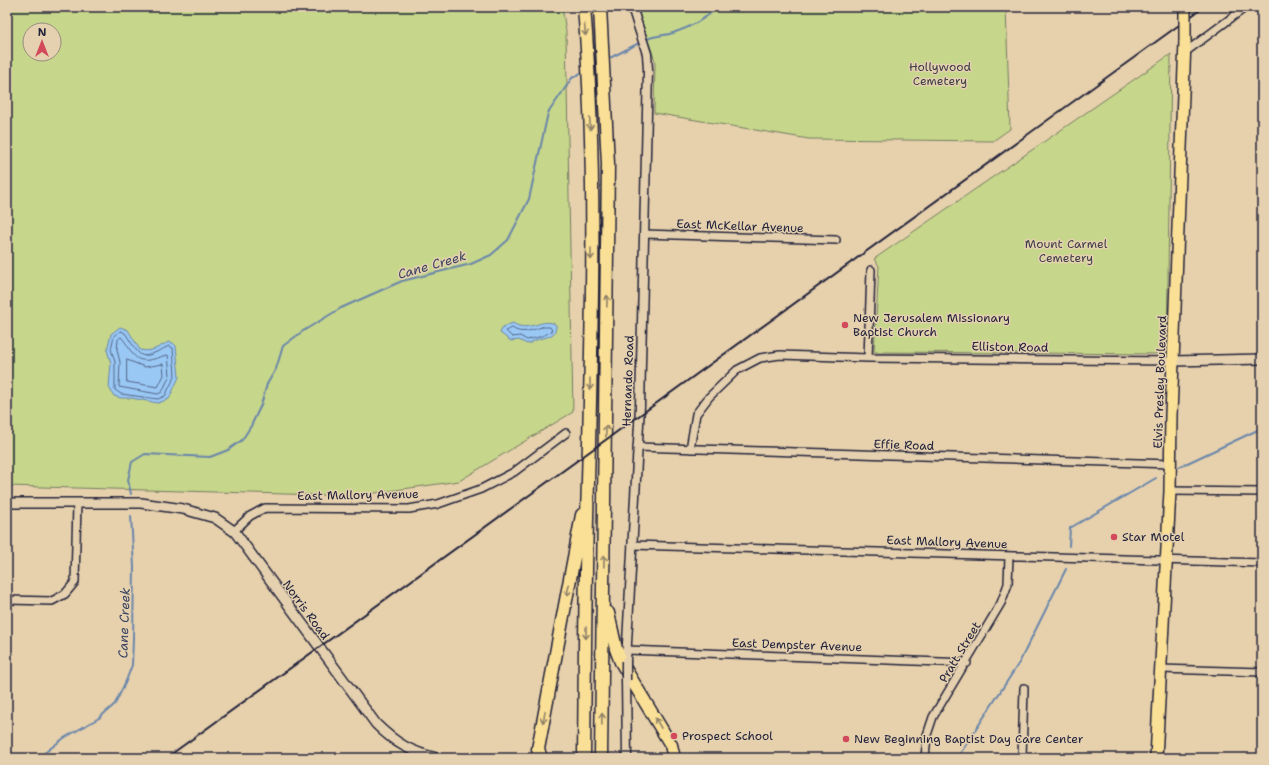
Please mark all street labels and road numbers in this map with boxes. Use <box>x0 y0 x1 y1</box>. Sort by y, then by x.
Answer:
street label: East McKellar Avenue <box>676 216 804 236</box>
street label: Elvis Presley Boulevard <box>1150 315 1170 449</box>
street label: Hernando Road <box>618 335 638 427</box>
street label: Elliston Road <box>971 338 1049 356</box>
street label: Effie Road <box>873 436 935 454</box>
street label: East Mallory Avenue <box>297 486 419 504</box>
street label: East Mallory Avenue <box>886 532 1008 552</box>
street label: Norris Road <box>279 577 333 643</box>
street label: Pratt Street <box>935 618 985 686</box>
street label: East Dempster Avenue <box>732 635 863 655</box>

